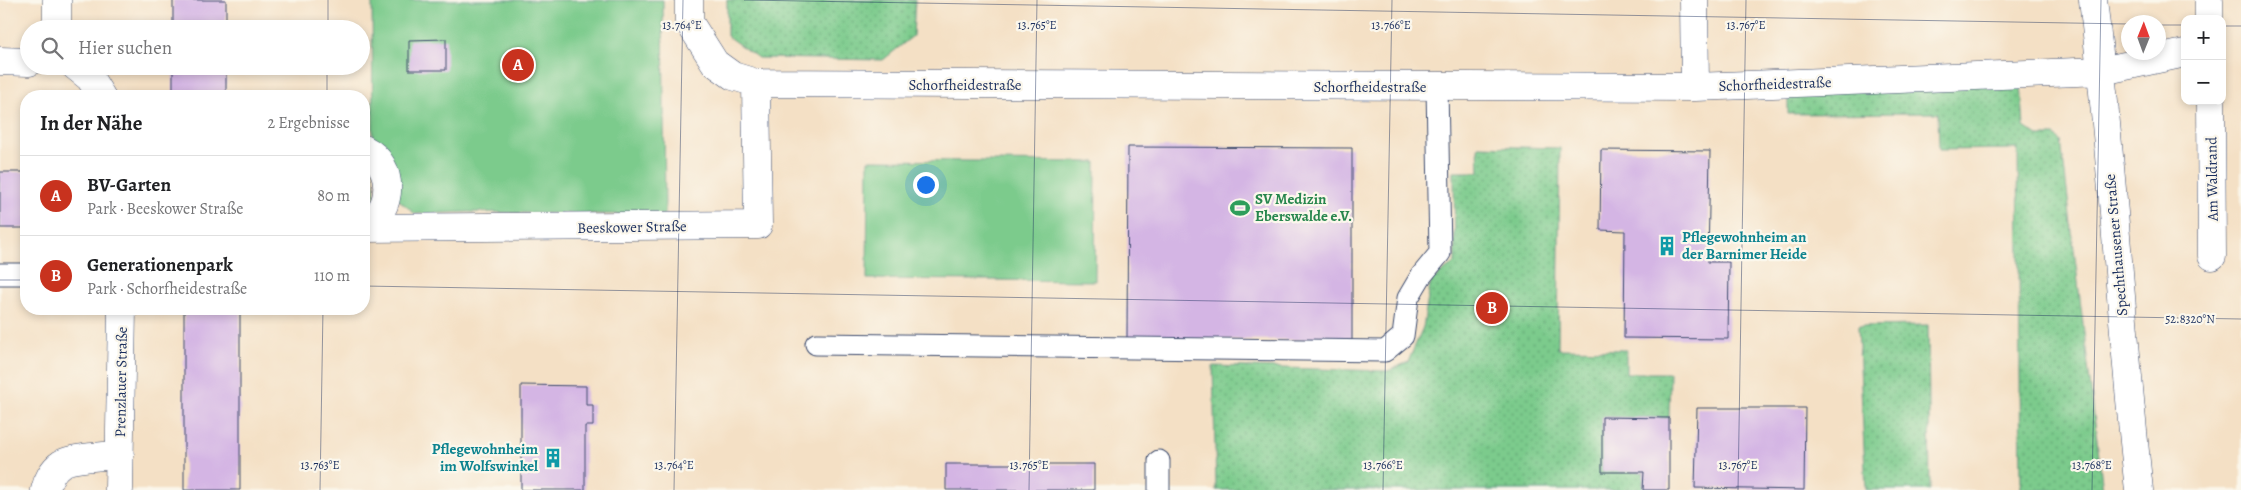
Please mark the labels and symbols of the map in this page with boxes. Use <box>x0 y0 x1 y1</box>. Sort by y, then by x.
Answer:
north arrow <box>2121 15 2166 60</box>
text: 13.764°E <box>662 17 702 33</box>
text: 13.765°E <box>1017 17 1057 33</box>
text: 13.766°E <box>1371 17 1411 33</box>
text: 13.767°E <box>1726 17 1766 33</box>
pin: A <box>502 46 534 84</box>
street label: Schorfheidestraße <box>1718 72 1832 96</box>
street label: Schorfheidestraße <box>908 75 1022 95</box>
street label: Schorfheidestraße <box>1313 77 1427 97</box>
street label: Am Waldrand <box>2201 136 2223 222</box>
your location <box>913 172 939 198</box>
street label: Spechthausener Straße <box>2100 173 2132 317</box>
place label: SV Medizin Eberswalde e.V. <box>1255 189 1352 226</box>
sports icon: SV Medizin Eberswalde e.V. <box>1229 197 1251 219</box>
street label: Beeskower Straße <box>577 216 687 238</box>
place label: Pflegewohnheim an der Barnimer Heide <box>1682 227 1807 264</box>
building icon: Pflegewohnheim an der Barnimer Heide <box>1656 235 1678 257</box>
pin: B <box>1476 289 1508 327</box>
text: 52.8320°N <box>2165 311 2215 327</box>
street label: Prenzlauer Straße <box>110 326 132 438</box>
place label: Pflegewohnheim im Wolfswinkel <box>432 439 538 476</box>
building icon: Pflegewohnheim im Wolfswinkel <box>542 447 564 469</box>
text: 13.763°E <box>300 457 340 473</box>
text: 13.764°E <box>654 457 694 473</box>
text: 13.765°E <box>1009 457 1049 473</box>
text: 13.766°E <box>1363 457 1403 473</box>
text: 13.767°E <box>1718 457 1758 473</box>
text: 13.768°E <box>2072 457 2112 473</box>

